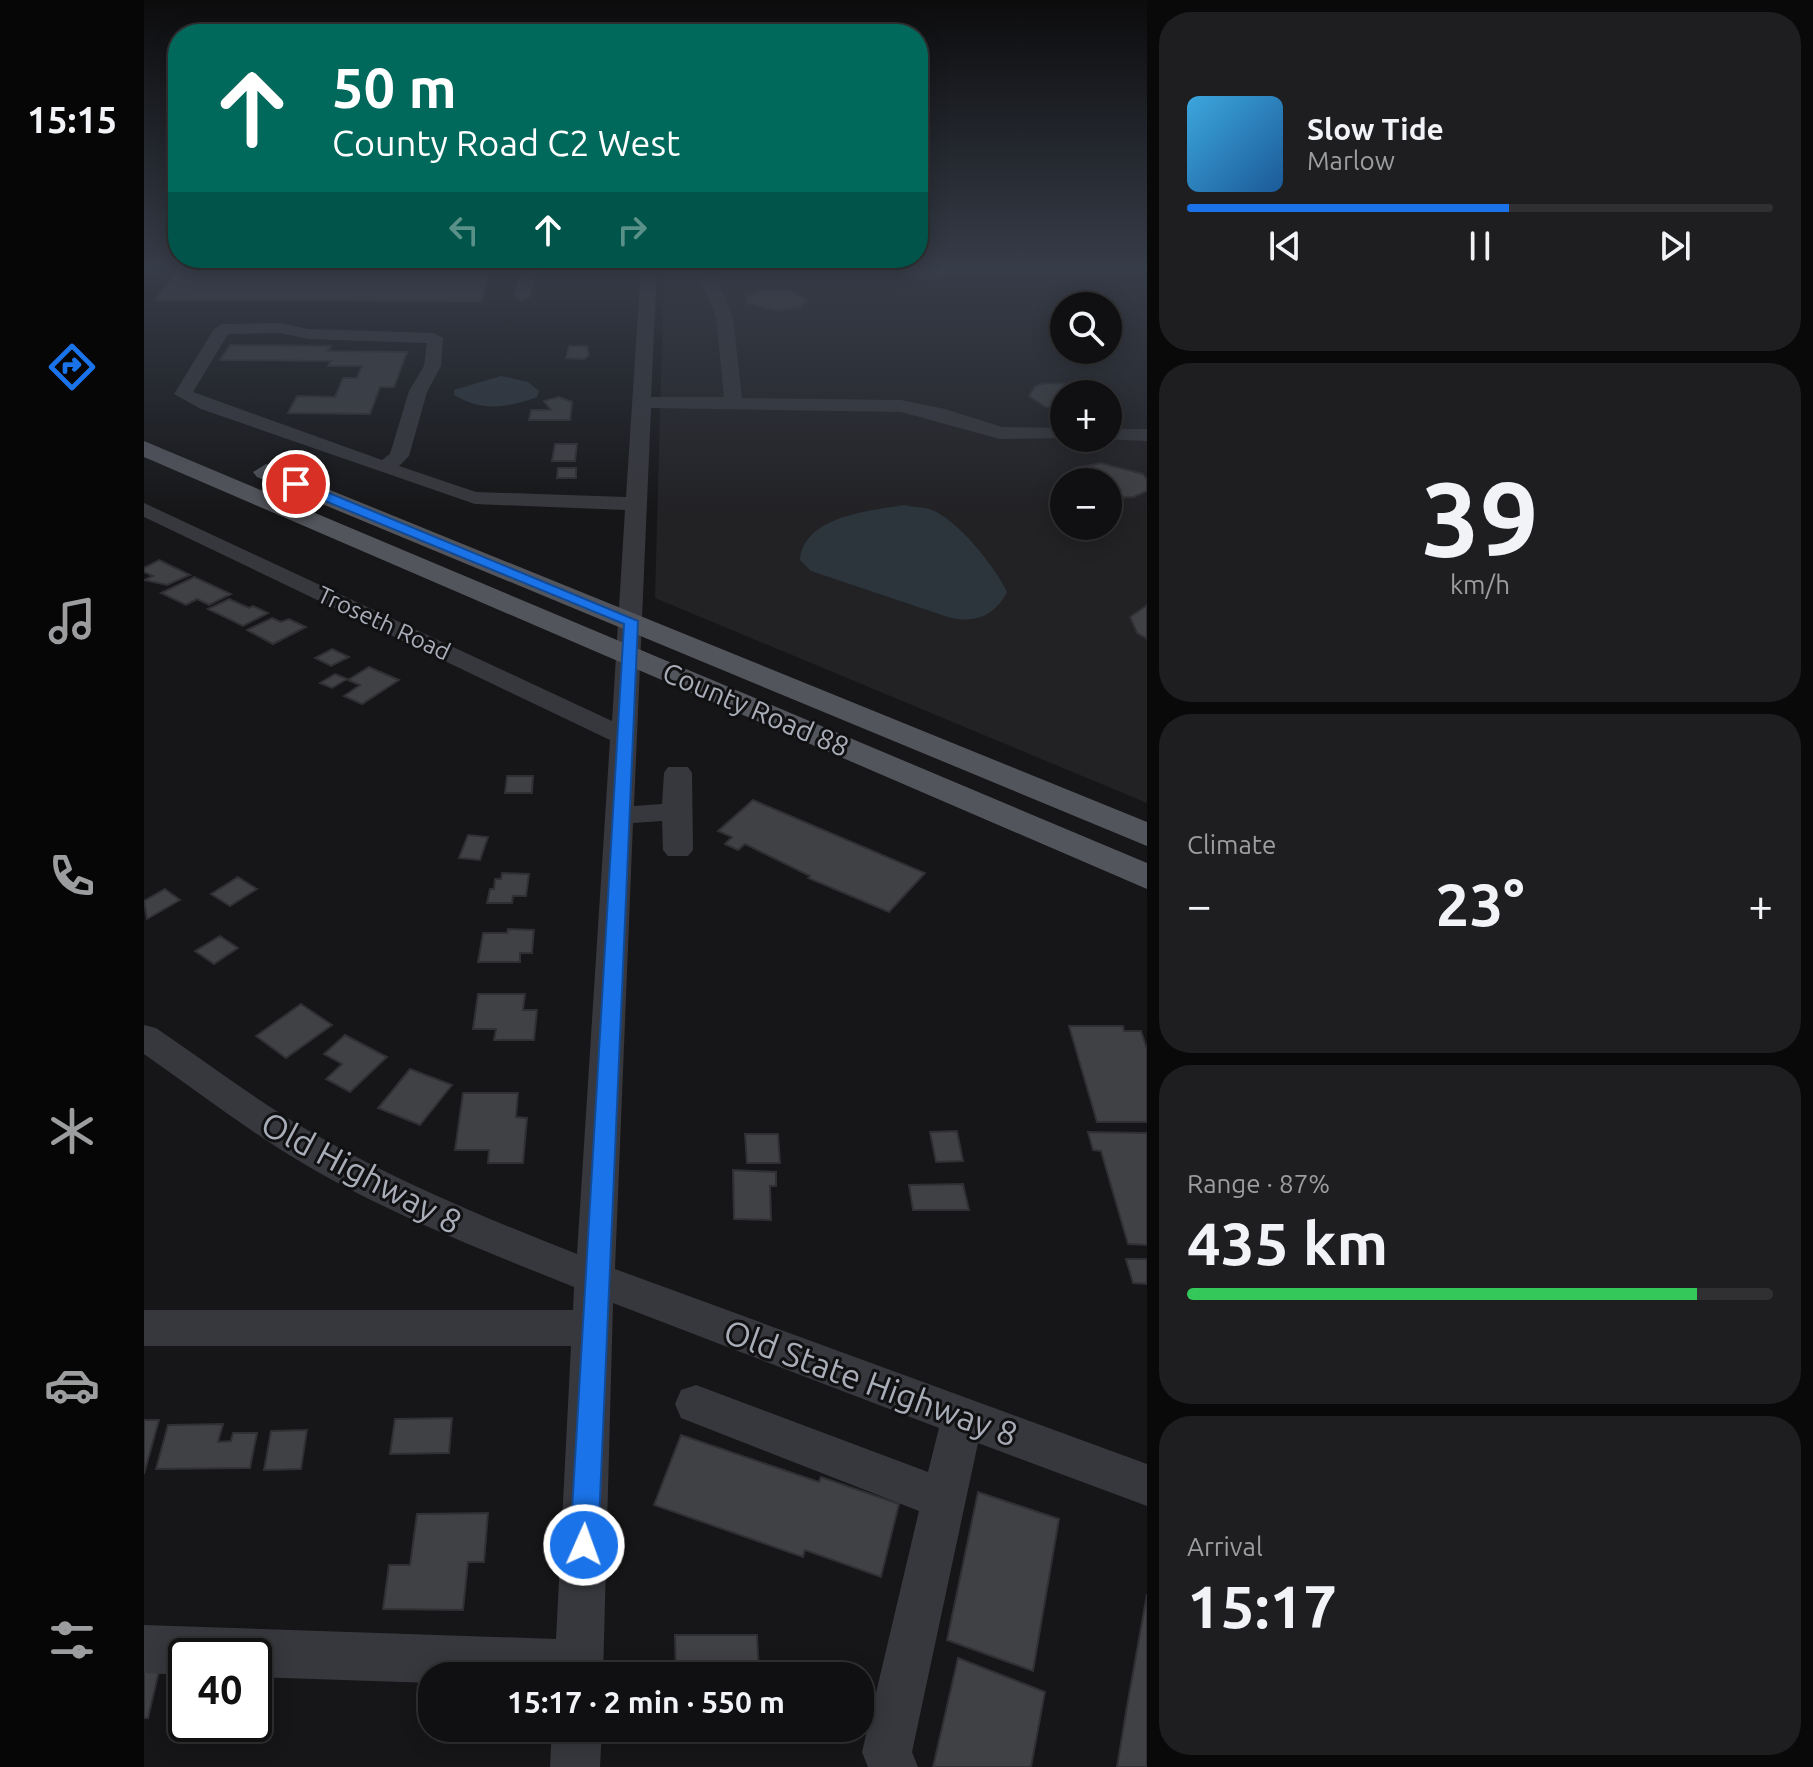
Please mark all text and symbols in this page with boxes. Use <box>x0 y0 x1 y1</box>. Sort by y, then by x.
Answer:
icon: ahead <box>200 56 304 160</box>
text: 50 m <box>332 56 457 119</box>
text: 15:15 <box>27 99 117 140</box>
text: Slow Tide <box>1307 112 1444 146</box>
text: County Road C2 West <box>332 122 680 163</box>
text: Marlow <box>1307 146 1395 175</box>
icon: left <box>442 208 486 252</box>
icon: ahead <box>526 208 570 252</box>
icon: right <box>610 208 654 252</box>
icon: previous <box>1263 224 1307 268</box>
icon: pause <box>1458 224 1502 268</box>
icon: next <box>1653 224 1697 268</box>
map controls <box>1050 292 1122 540</box>
button: search <box>1050 292 1122 364</box>
icon: directions <box>44 339 100 395</box>
button: + <box>1050 380 1122 452</box>
pin <box>262 450 330 518</box>
text: 39 <box>1421 459 1539 576</box>
icon: arrive <box>274 462 318 506</box>
button: − <box>1050 468 1122 540</box>
text: km/h <box>1450 570 1510 599</box>
street label: Troseth Road <box>313 580 455 666</box>
icon: music <box>44 593 100 649</box>
street label: County Road 88 <box>658 656 854 762</box>
text: Climate <box>1187 830 1276 859</box>
icon: phone <box>44 848 100 904</box>
text: 23° <box>1436 870 1524 937</box>
text: − <box>1187 880 1212 929</box>
text: + <box>1748 880 1773 929</box>
icon: climate <box>44 1103 100 1159</box>
street label: Old Highway 8 <box>256 1103 468 1241</box>
text: Range · 87% <box>1187 1169 1330 1198</box>
text: 435 km <box>1187 1209 1388 1276</box>
street label: Old State Highway 8 <box>719 1311 1023 1453</box>
icon: car <box>44 1357 100 1413</box>
position arrow <box>542 1503 626 1587</box>
text: Arrival <box>1187 1532 1263 1561</box>
text: 15:17 <box>1187 1572 1337 1639</box>
icon: filters <box>44 1612 100 1668</box>
speed limit sign: 40 <box>168 1638 272 1742</box>
text: 15:17 · 2 min · 550 m <box>507 1685 785 1719</box>

